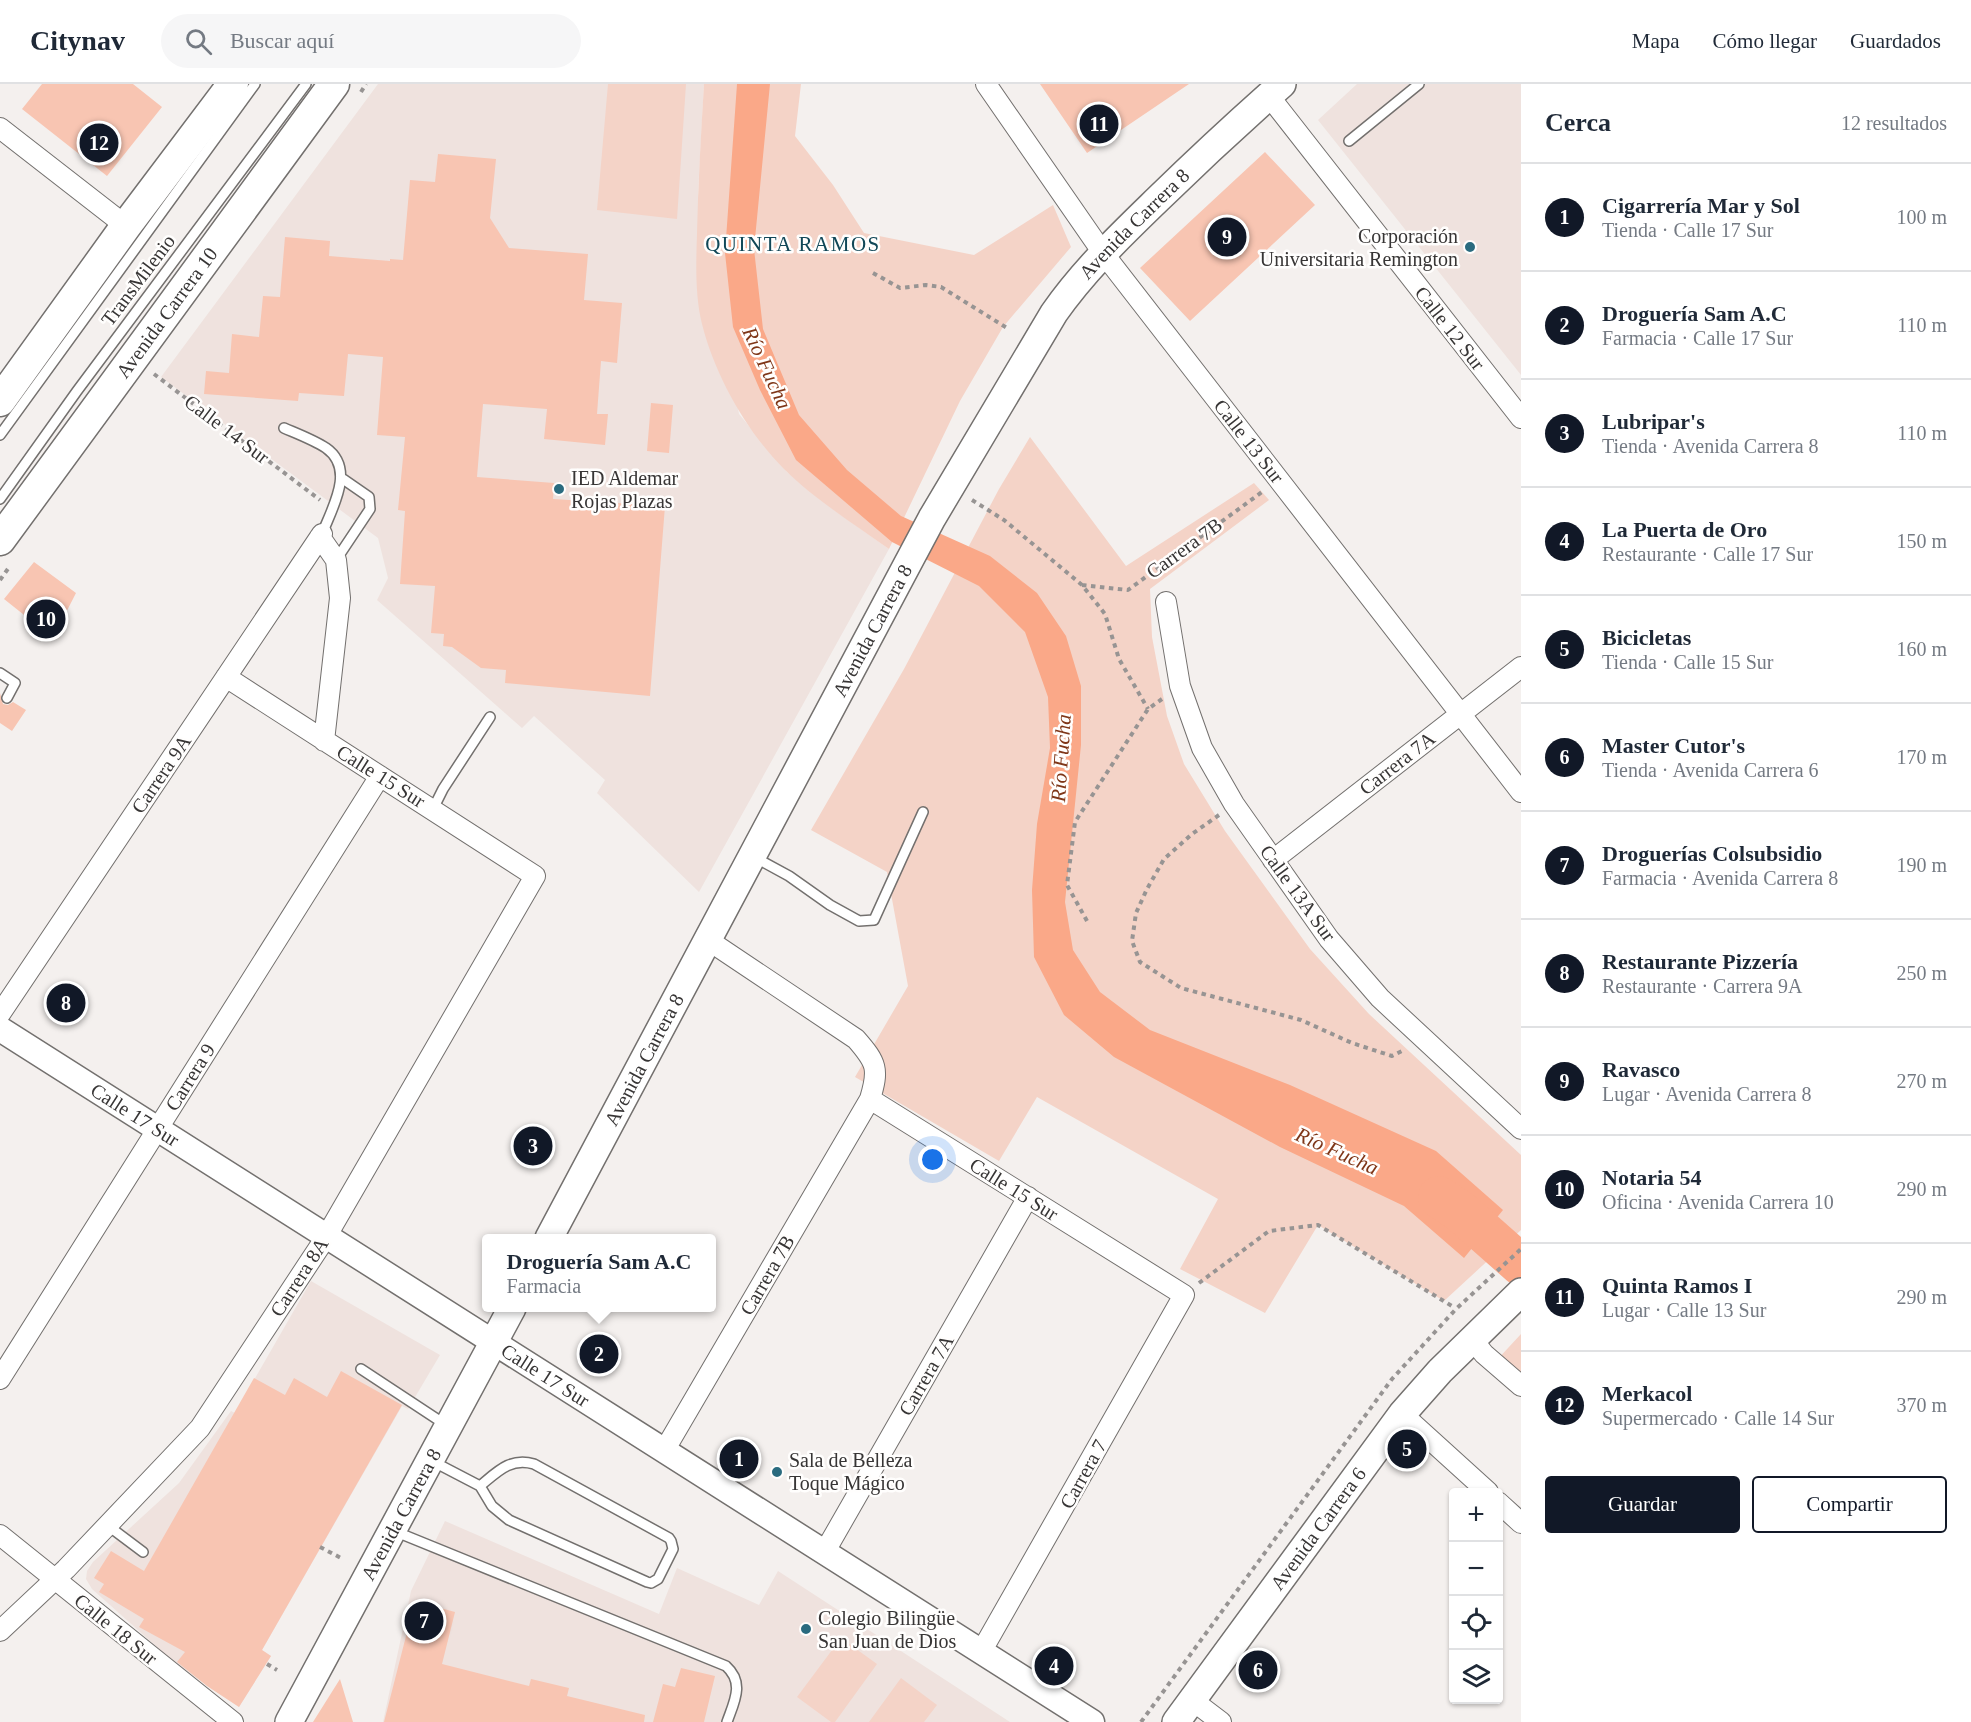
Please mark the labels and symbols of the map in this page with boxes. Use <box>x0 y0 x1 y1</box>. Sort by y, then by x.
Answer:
pin: 11 <box>1080 102 1118 147</box>
pin: 12 <box>80 120 118 166</box>
street label: Avenida Carrera 8 <box>1074 164 1193 283</box>
pin: 9 <box>1208 214 1246 260</box>
place label: Corporación Universitaria Remington <box>1260 225 1458 271</box>
street label: TransMilenio <box>97 230 179 330</box>
district label: QUINTA RAMOS <box>705 232 881 256</box>
marker: Corporación Universitaria Remington <box>1463 240 1477 254</box>
street label: Avenida Carrera 10 <box>112 243 222 382</box>
street label: Calle 12 Sur <box>1411 282 1490 374</box>
water label: Río Fucha <box>737 322 796 413</box>
street label: Calle 14 Sur <box>180 390 274 468</box>
street label: Calle 13 Sur <box>1210 395 1289 487</box>
place label: IED Aldemar Rojas Plazas <box>571 467 679 513</box>
marker: IED Aldemar Rojas Plazas <box>552 482 566 496</box>
street label: Carrera 7B <box>1142 513 1226 583</box>
street label: Avenida Carrera 8 <box>828 561 916 700</box>
pin: 10 <box>26 596 66 642</box>
water label: Río Fucha <box>1046 713 1076 804</box>
street label: Carrera 7A <box>1355 726 1439 799</box>
street label: Carrera 9A <box>127 730 195 817</box>
street label: Calle 15 Sur <box>333 740 430 812</box>
street label: Calle 13A Sur <box>1256 841 1340 946</box>
pin: 8 <box>46 980 86 1026</box>
street label: Avenida Carrera 8 <box>600 990 688 1129</box>
street label: Carrera 9 <box>161 1039 219 1115</box>
street label: Calle 17 Sur <box>87 1079 184 1151</box>
water label: Río Fucha <box>1291 1122 1382 1180</box>
pin: 3 <box>514 1124 552 1168</box>
your location <box>918 1145 947 1174</box>
street label: Calle 15 Sur <box>966 1153 1063 1225</box>
street label: Carrera 7B <box>735 1231 799 1319</box>
street label: Carrera 8A <box>265 1233 333 1320</box>
street label: Carrera 7A <box>894 1330 958 1419</box>
pin: 2 <box>580 1332 618 1376</box>
street label: Calle 17 Sur <box>497 1339 594 1411</box>
pin: 5 <box>1388 1426 1426 1472</box>
pin: 1 <box>720 1436 758 1482</box>
street label: Carrera 7 <box>1055 1436 1111 1512</box>
street label: Avenida Carrera 8 <box>357 1445 445 1584</box>
place label: Sala de Belleza Toque Mágico <box>789 1449 912 1495</box>
street label: Avenida Carrera 6 <box>1266 1463 1370 1594</box>
marker: Sala de Belleza Toque Mágico <box>770 1465 784 1479</box>
street label: Calle 18 Sur <box>70 1589 162 1669</box>
pin: 7 <box>404 1598 444 1644</box>
place label: Colegio Bilingüe San Juan de Dios <box>818 1607 957 1652</box>
marker: Colegio Bilingüe San Juan de Dios <box>799 1622 813 1636</box>
pin: 4 <box>1034 1644 1074 1688</box>
pin: 6 <box>1238 1648 1278 1692</box>

